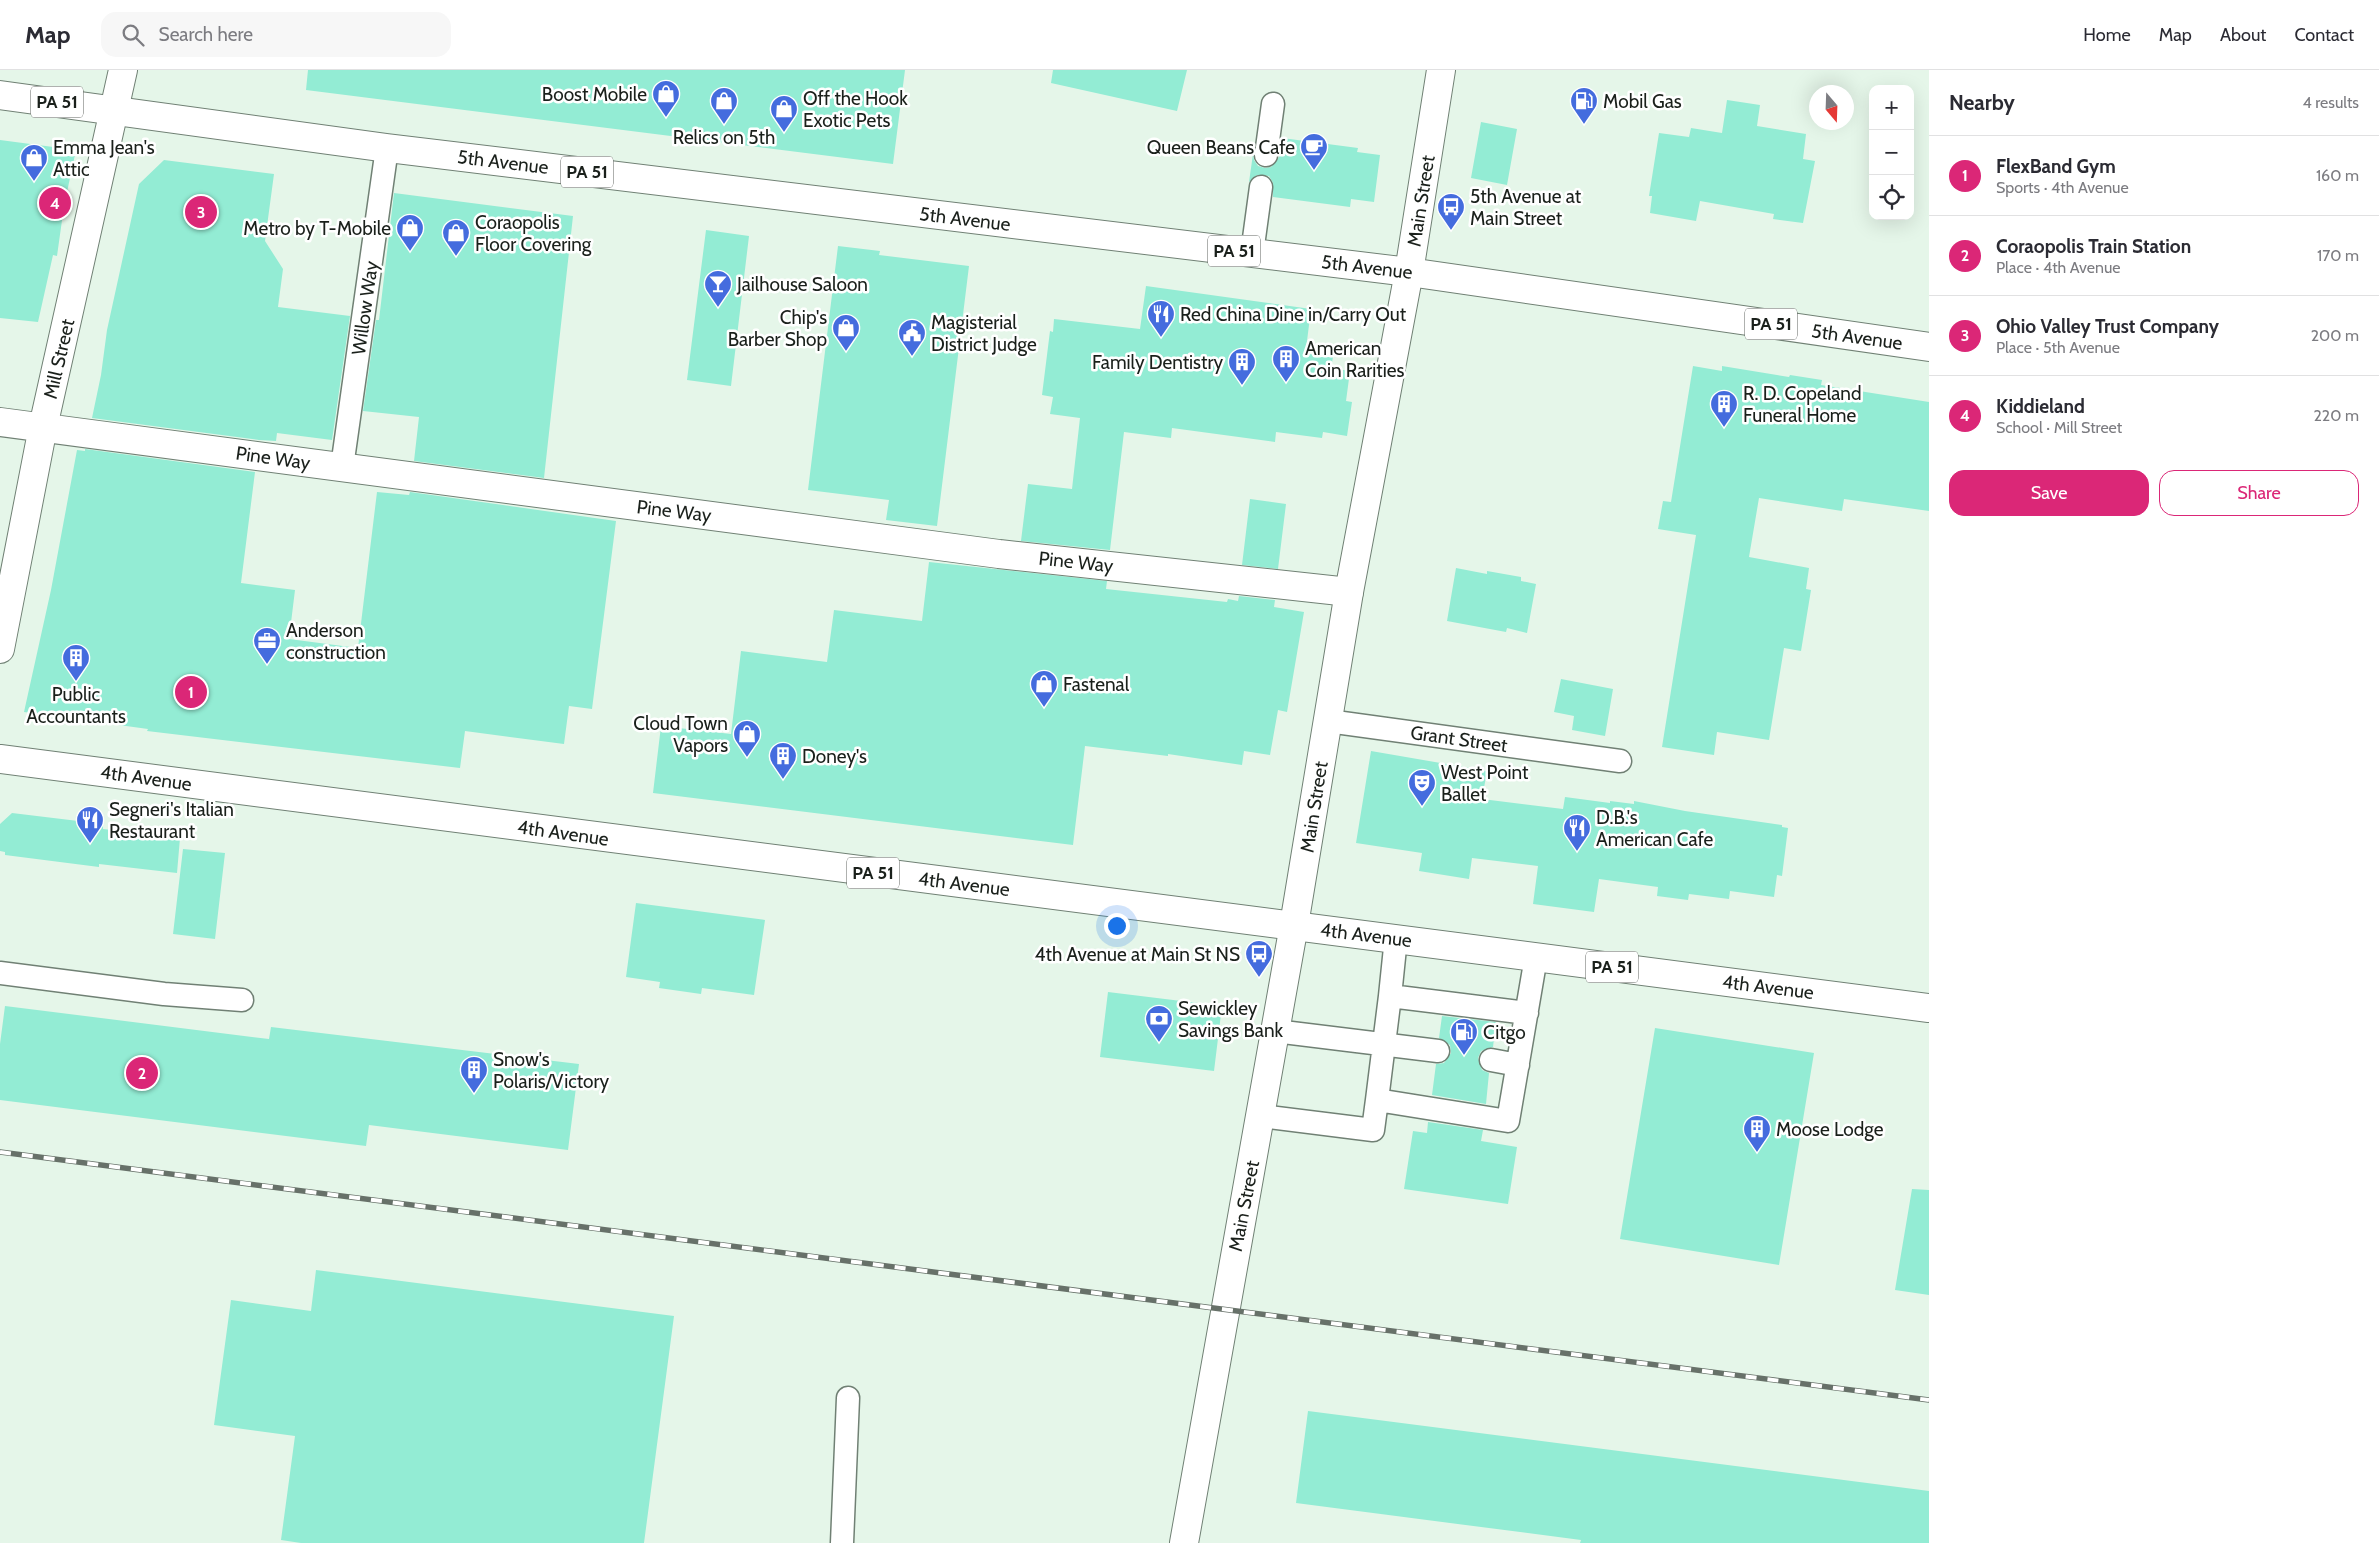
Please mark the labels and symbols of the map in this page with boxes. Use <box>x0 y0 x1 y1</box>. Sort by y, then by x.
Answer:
shop icon: Boost Mobile <box>651 79 681 118</box>
place label: Boost Mobile <box>542 83 647 106</box>
north arrow <box>1809 85 1854 130</box>
road number: PA 51 <box>31 86 83 118</box>
shop icon: Relics on 5th <box>709 86 739 125</box>
fuel station icon: Mobil Gas <box>1569 86 1599 125</box>
place label: Off the Hook Exotic Pets <box>803 87 908 132</box>
place label: Mobil Gas <box>1603 90 1682 113</box>
shop icon: Off the Hook Exotic Pets <box>769 94 799 133</box>
place label: Relics on 5th <box>673 126 775 149</box>
cafe icon: Queen Beans Cafe <box>1299 132 1329 171</box>
place label: Emma Jean's Attic <box>53 136 155 181</box>
place label: Queen Beans Cafe <box>1147 136 1295 159</box>
shop icon: Emma Jean's Attic <box>19 143 49 182</box>
street label: 5th Avenue <box>456 145 550 179</box>
street label: Main Street <box>1402 153 1440 248</box>
road number: PA 51 <box>561 156 613 188</box>
pin: 4 <box>39 184 71 222</box>
place label: 5th Avenue at Main Street <box>1470 185 1582 230</box>
bus stop icon: 5th Avenue at Main Street <box>1436 192 1466 231</box>
pin: 3 <box>185 193 217 231</box>
street label: 5th Avenue <box>918 202 1012 236</box>
place label: Coraopolis Floor Covering <box>475 211 592 256</box>
shop icon: Metro by T-Mobile <box>395 213 425 252</box>
place label: Metro by T-Mobile <box>243 217 391 240</box>
shop icon: Coraopolis Floor Covering <box>441 218 471 257</box>
road number: PA 51 <box>1208 236 1260 267</box>
street label: 5th Avenue <box>1320 250 1414 284</box>
street label: Willow Way <box>347 259 383 357</box>
bar icon: Jailhouse Saloon <box>703 269 733 308</box>
place label: Jailhouse Saloon <box>736 273 868 296</box>
restaurant icon: Red China Dine in/Carry Out <box>1146 299 1176 338</box>
place label: Red China Dine in/Carry Out <box>1180 303 1407 326</box>
place label: Chip's Barber Shop <box>728 306 827 351</box>
road number: PA 51 <box>1745 308 1797 340</box>
place label: Magisterial District Judge <box>931 311 1037 356</box>
shop icon: Chip's Barber Shop <box>831 313 861 352</box>
street label: Mill Street <box>39 316 79 401</box>
public building icon: Magisterial District Judge <box>897 318 927 357</box>
street label: 5th Avenue <box>1810 319 1904 355</box>
place label: American Coin Rarities <box>1305 337 1404 382</box>
building icon: American Coin Rarities <box>1271 344 1301 383</box>
building icon: Family Dentistry <box>1227 347 1257 386</box>
place label: Family Dentistry <box>1092 351 1223 374</box>
place label: R. D. Copeland Funeral Home <box>1743 382 1861 427</box>
building icon: R. D. Copeland Funeral Home <box>1709 389 1739 428</box>
street label: Pine Way <box>234 441 312 475</box>
street label: Pine Way <box>635 495 713 527</box>
street label: Pine Way <box>1038 547 1115 577</box>
place label: Anderson construction <box>286 619 386 664</box>
office icon: Anderson construction <box>252 626 282 665</box>
building icon: Public Accountants <box>61 643 91 682</box>
shop icon: Fastenal <box>1029 669 1059 708</box>
pin: 1 <box>175 673 207 711</box>
place label: Fastenal <box>1063 673 1130 696</box>
place label: Public Accountants <box>26 683 126 728</box>
place label: Cloud Town Vapors <box>633 712 728 757</box>
shop icon: Cloud Town Vapors <box>732 719 762 758</box>
street label: Grant Street <box>1409 721 1510 757</box>
building icon: Doney's <box>768 741 798 780</box>
place label: Doney's <box>802 745 867 768</box>
street label: Main Street <box>1295 759 1333 854</box>
street label: 4th Avenue <box>99 760 194 796</box>
place label: West Point Ballet <box>1441 761 1529 806</box>
theatre icon: West Point Ballet <box>1407 768 1437 807</box>
place label: Segneri's Italian Restaurant <box>109 798 234 843</box>
restaurant icon: Segneri's Italian Restaurant <box>75 805 105 844</box>
place label: D.B.'s American Cafe <box>1596 806 1714 851</box>
restaurant icon: D.B.'s American Cafe <box>1562 813 1592 852</box>
street label: 4th Avenue <box>516 815 611 851</box>
road number: PA 51 <box>847 858 899 888</box>
street label: 4th Avenue <box>917 867 1011 901</box>
your location <box>1104 913 1130 939</box>
street label: 4th Avenue <box>1319 918 1413 952</box>
bus stop icon: 4th Avenue at Main St NS <box>1244 939 1274 978</box>
place label: 4th Avenue at Main St NS <box>1035 943 1240 966</box>
road number: PA 51 <box>1586 952 1638 982</box>
street label: 4th Avenue <box>1721 970 1815 1004</box>
place label: Sewickley Savings Bank <box>1178 997 1284 1042</box>
bank icon: Sewickley Savings Bank <box>1144 1004 1174 1043</box>
fuel station icon: Citgo <box>1449 1017 1479 1056</box>
place label: Citgo <box>1483 1021 1526 1044</box>
place label: Snow's Polaris/Victory <box>493 1048 610 1093</box>
pin: 2 <box>126 1054 158 1092</box>
building icon: Snow's Polaris/Victory <box>459 1055 489 1094</box>
building icon: Moose Lodge <box>1742 1114 1772 1153</box>
place label: Moose Lodge <box>1776 1118 1884 1141</box>
street label: Main Street <box>1224 1158 1264 1253</box>

